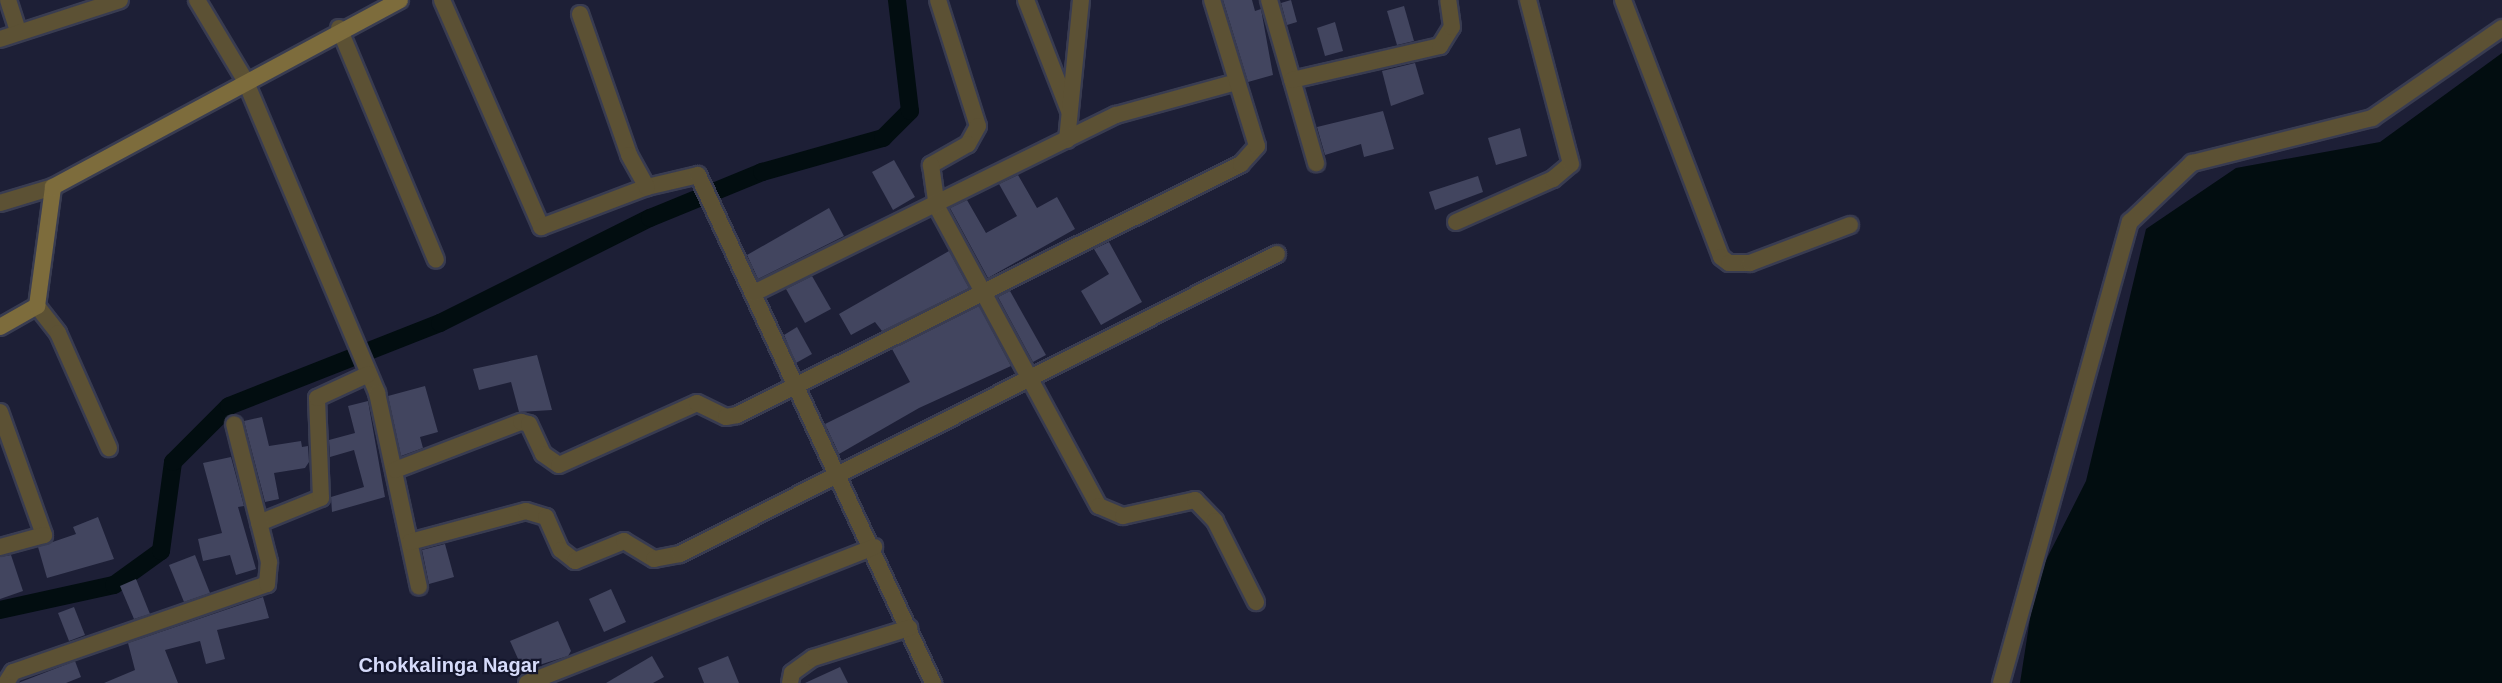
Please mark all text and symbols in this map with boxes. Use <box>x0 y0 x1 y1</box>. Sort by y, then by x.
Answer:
district label: Chokkalinga Nagar <box>358 653 540 677</box>

